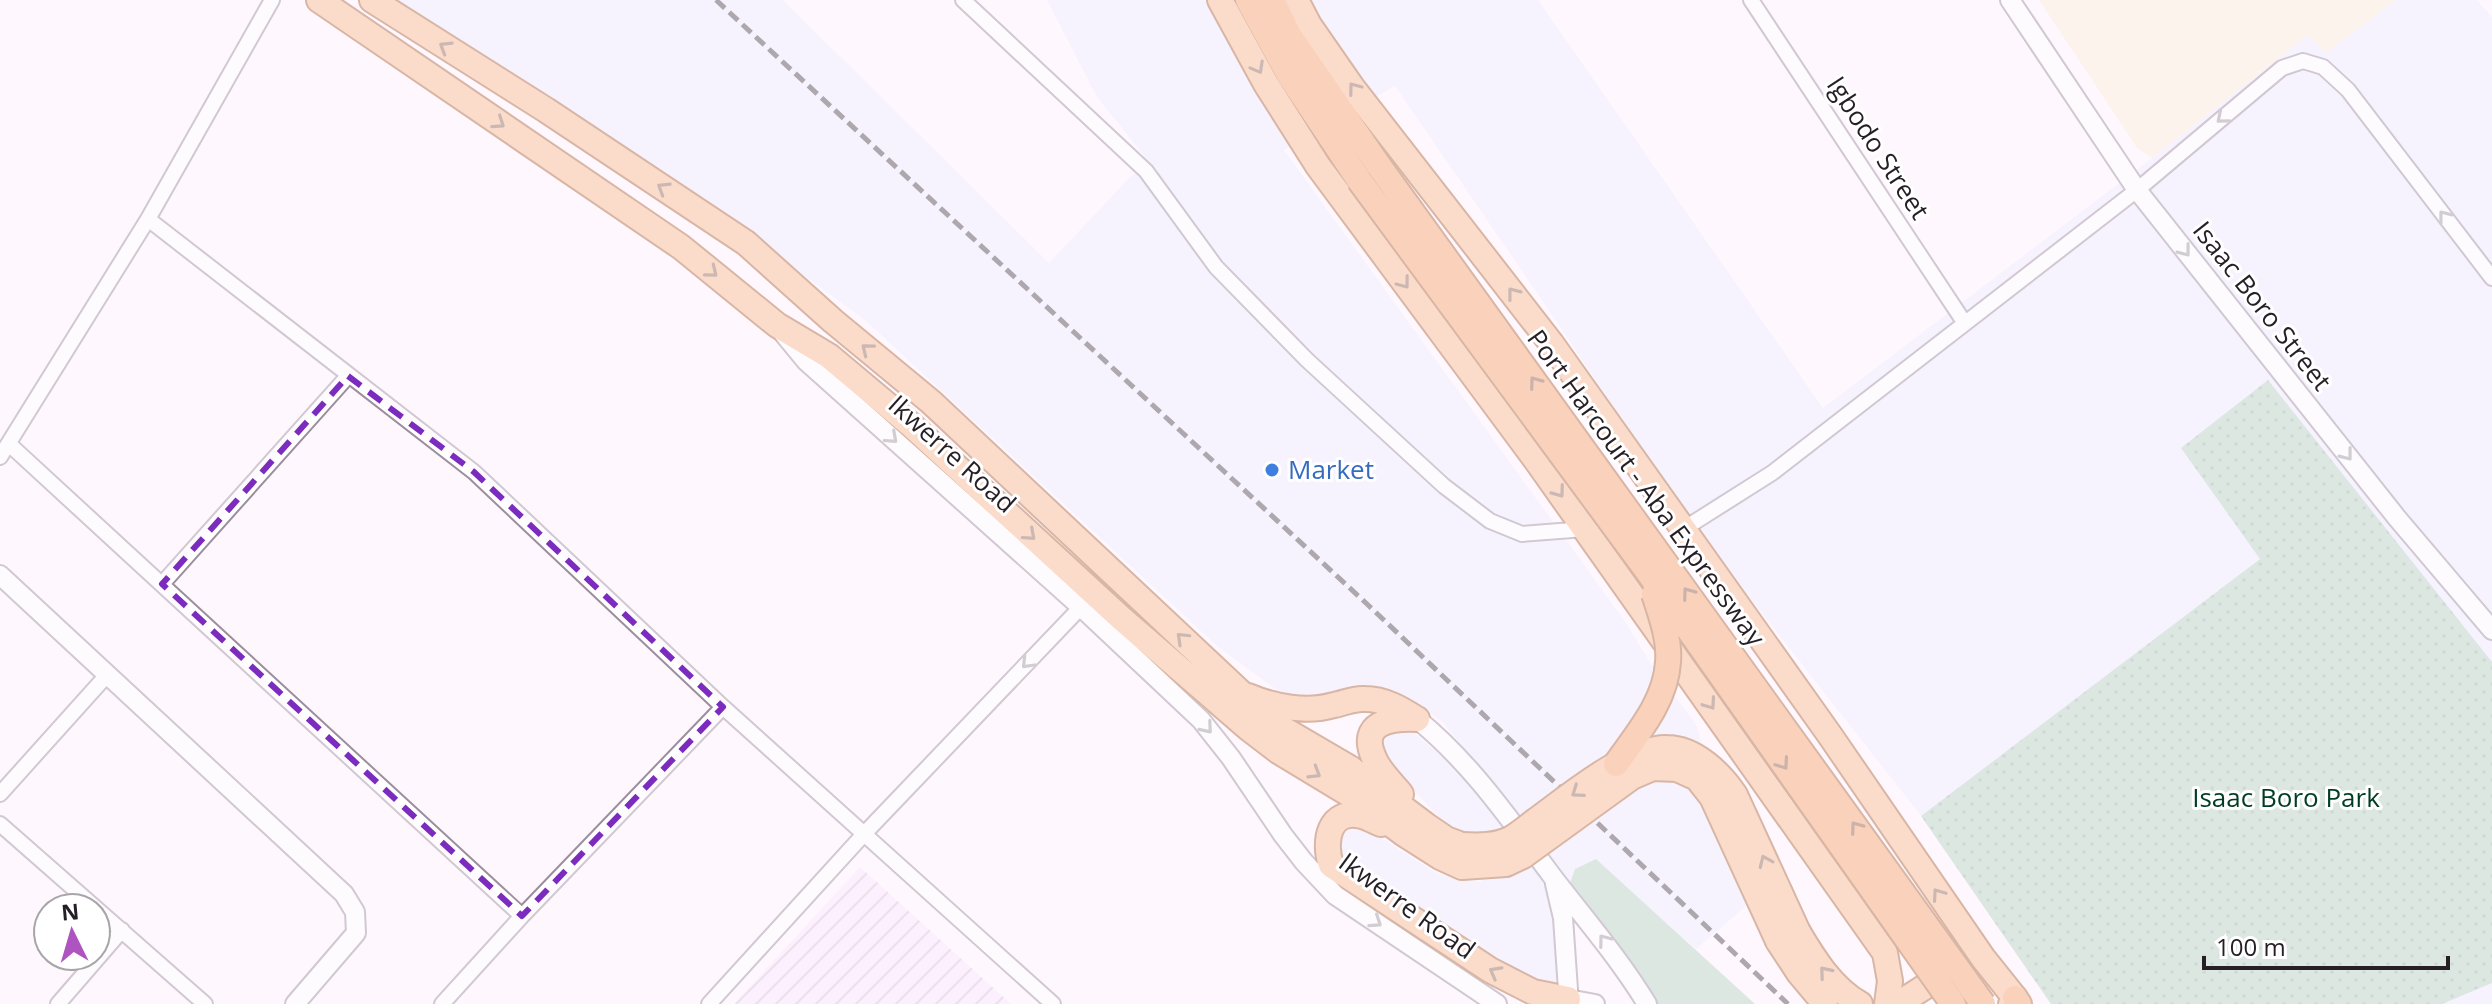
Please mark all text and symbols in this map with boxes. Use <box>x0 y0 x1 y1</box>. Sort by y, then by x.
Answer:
one-way arrow <box>439 41 454 56</box>
one-way arrow <box>1248 60 1263 75</box>
street label: Igbodo Street <box>1819 69 1939 226</box>
one-way arrow <box>1349 82 1363 97</box>
one-way arrow <box>2217 108 2232 123</box>
one-way arrow <box>490 113 504 128</box>
one-way arrow <box>657 183 672 198</box>
one-way arrow <box>2440 210 2454 225</box>
street label: Isaac Boro Street <box>2185 213 2340 398</box>
one-way arrow <box>2176 242 2190 257</box>
one-way arrow <box>703 262 717 277</box>
one-way arrow <box>1394 274 1409 289</box>
one-way arrow <box>1509 287 1523 302</box>
street label: Port Harcourt - Aba Expressway <box>1520 322 1775 654</box>
one-way arrow <box>861 344 876 359</box>
one-way arrow <box>1531 377 1545 391</box>
street label: Ikwerre Road <box>881 386 1024 520</box>
one-way arrow <box>883 428 898 442</box>
one-way arrow <box>2337 446 2352 460</box>
place label: Market <box>1288 451 1374 487</box>
marker: Market <box>1263 461 1281 479</box>
one-way arrow <box>1549 483 1564 497</box>
one-way arrow <box>1020 525 1035 540</box>
one-way arrow <box>1683 587 1698 601</box>
one-way arrow <box>1177 633 1191 647</box>
one-way arrow <box>1022 654 1037 668</box>
one-way arrow <box>1700 695 1715 709</box>
one-way arrow <box>1197 719 1211 734</box>
one-way arrow <box>1773 756 1788 770</box>
one-way arrow <box>1306 763 1321 779</box>
park label: Isaac Boro Park <box>2192 779 2380 815</box>
one-way arrow <box>1571 782 1585 797</box>
one-way arrow <box>1851 821 1866 835</box>
street label: Ikwerre Road <box>1332 844 1483 967</box>
one-way arrow <box>1758 855 1774 869</box>
one-way arrow <box>1933 889 1948 903</box>
north arrow <box>32 892 112 972</box>
text: N <box>60 895 80 927</box>
one-way arrow <box>1367 912 1381 927</box>
scale bar <box>2204 920 2448 970</box>
text: 100 m <box>2216 930 2286 963</box>
one-way arrow <box>1599 934 1613 948</box>
one-way arrow <box>1489 966 1504 982</box>
one-way arrow <box>1820 967 1835 981</box>

